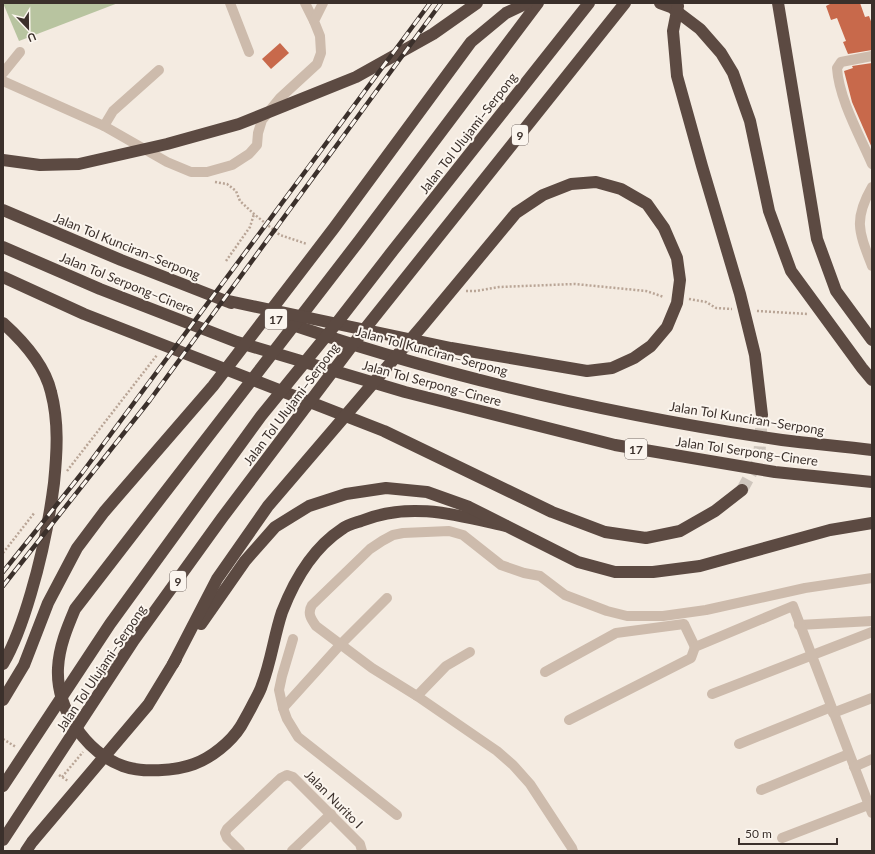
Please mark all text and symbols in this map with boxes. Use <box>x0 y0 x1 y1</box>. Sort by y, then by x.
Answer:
north arrow <box>8 8 48 48</box>
text: U <box>26 30 38 45</box>
street label: Jalan Tol Ulujami–Serpong <box>416 69 520 197</box>
road number: 9 <box>512 125 528 145</box>
street label: Jalan Tol Kunciran–Serpong <box>51 209 203 283</box>
street label: Jalan Tol Serpong–Cinere <box>58 249 197 317</box>
road number: 17 <box>265 309 287 329</box>
street label: Jalan Tol Kunciran–Serpong <box>354 323 510 379</box>
street label: Jalan Tol Ulujami–Serpong <box>240 339 342 468</box>
street label: Jalan Tol Serpong–Cinere <box>361 357 503 409</box>
street label: Jalan Tol Kunciran–Serpong <box>668 398 826 438</box>
street label: Jalan Tol Serpong–Cinere <box>675 433 819 469</box>
road number: 17 <box>625 439 647 459</box>
road number: 9 <box>170 571 186 591</box>
street label: Jalan Tol Ulujami–Serpong <box>53 601 149 734</box>
street label: Jalan Nurito I <box>302 767 366 831</box>
scale bar <box>739 820 837 846</box>
text: 50 m <box>745 826 772 841</box>

